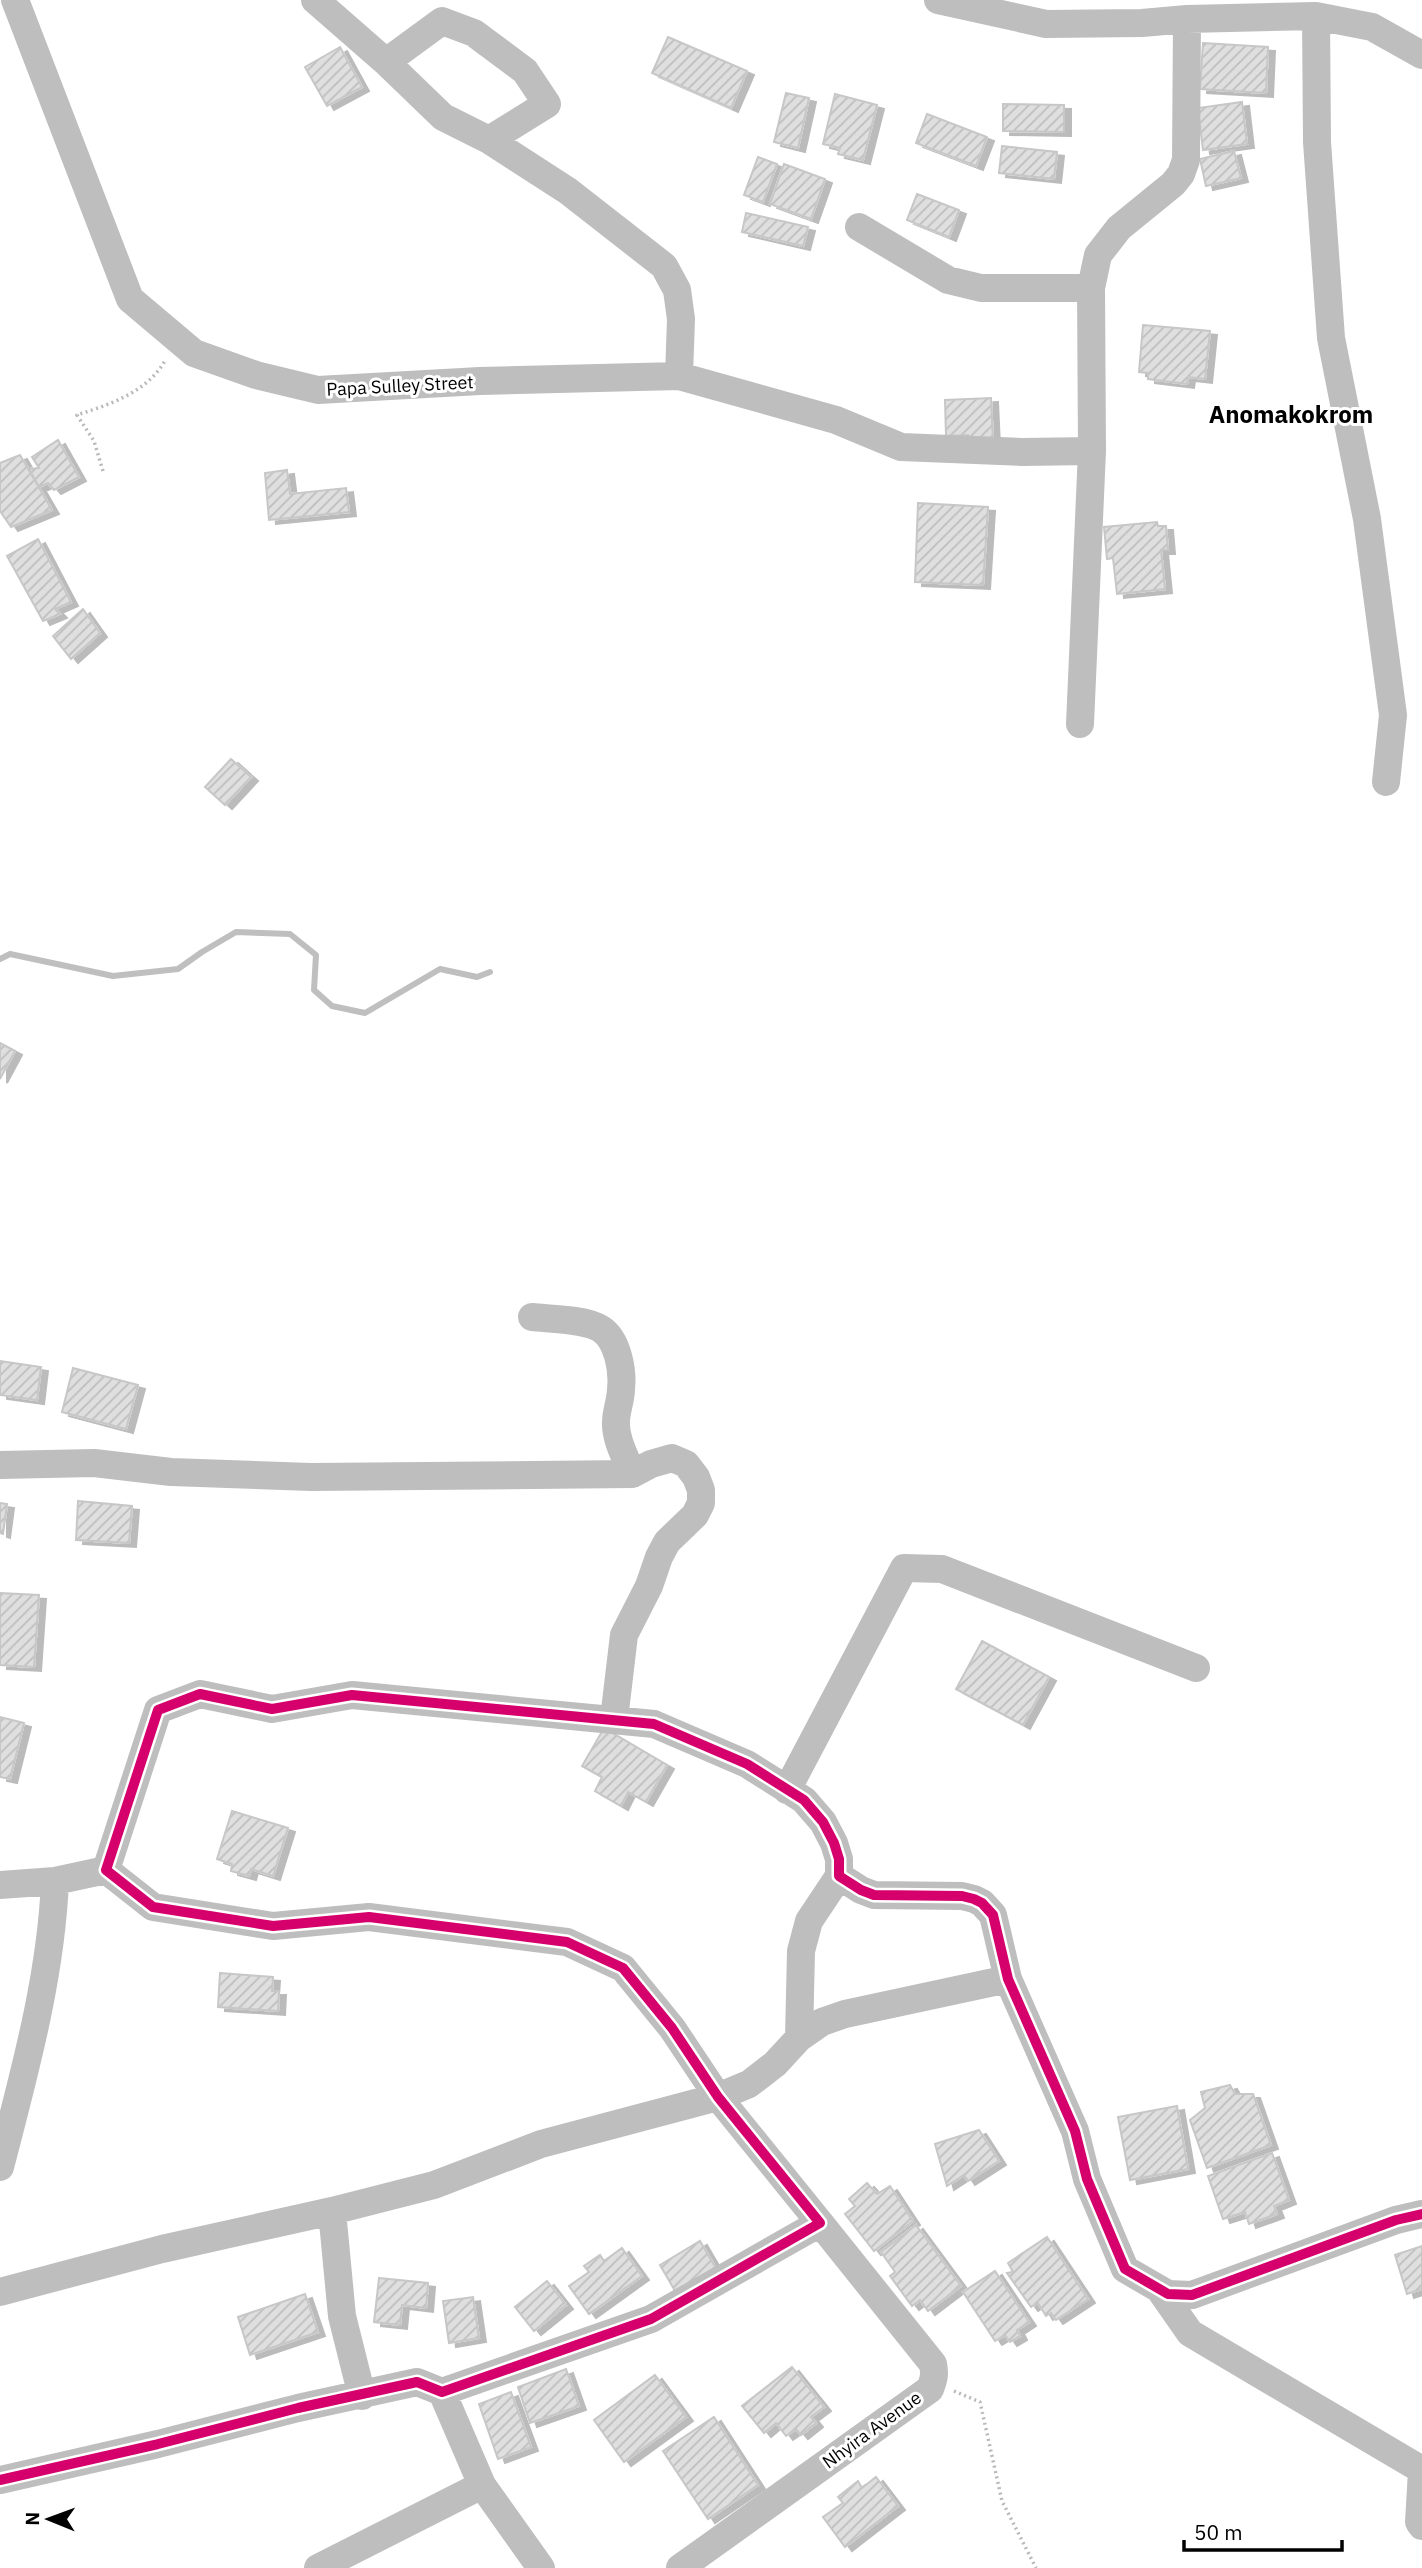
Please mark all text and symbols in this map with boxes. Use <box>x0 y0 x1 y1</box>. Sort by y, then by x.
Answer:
street label: Papa Sulley Street <box>326 370 474 401</box>
district label: Anomakokrom <box>1209 398 1373 430</box>
street label: Nhyira Avenue <box>818 2386 926 2473</box>
north arrow <box>14 2484 84 2554</box>
scale bar <box>1184 2508 1342 2552</box>
text: N <box>20 2512 44 2526</box>
text: 50 m <box>1194 2518 1243 2546</box>

